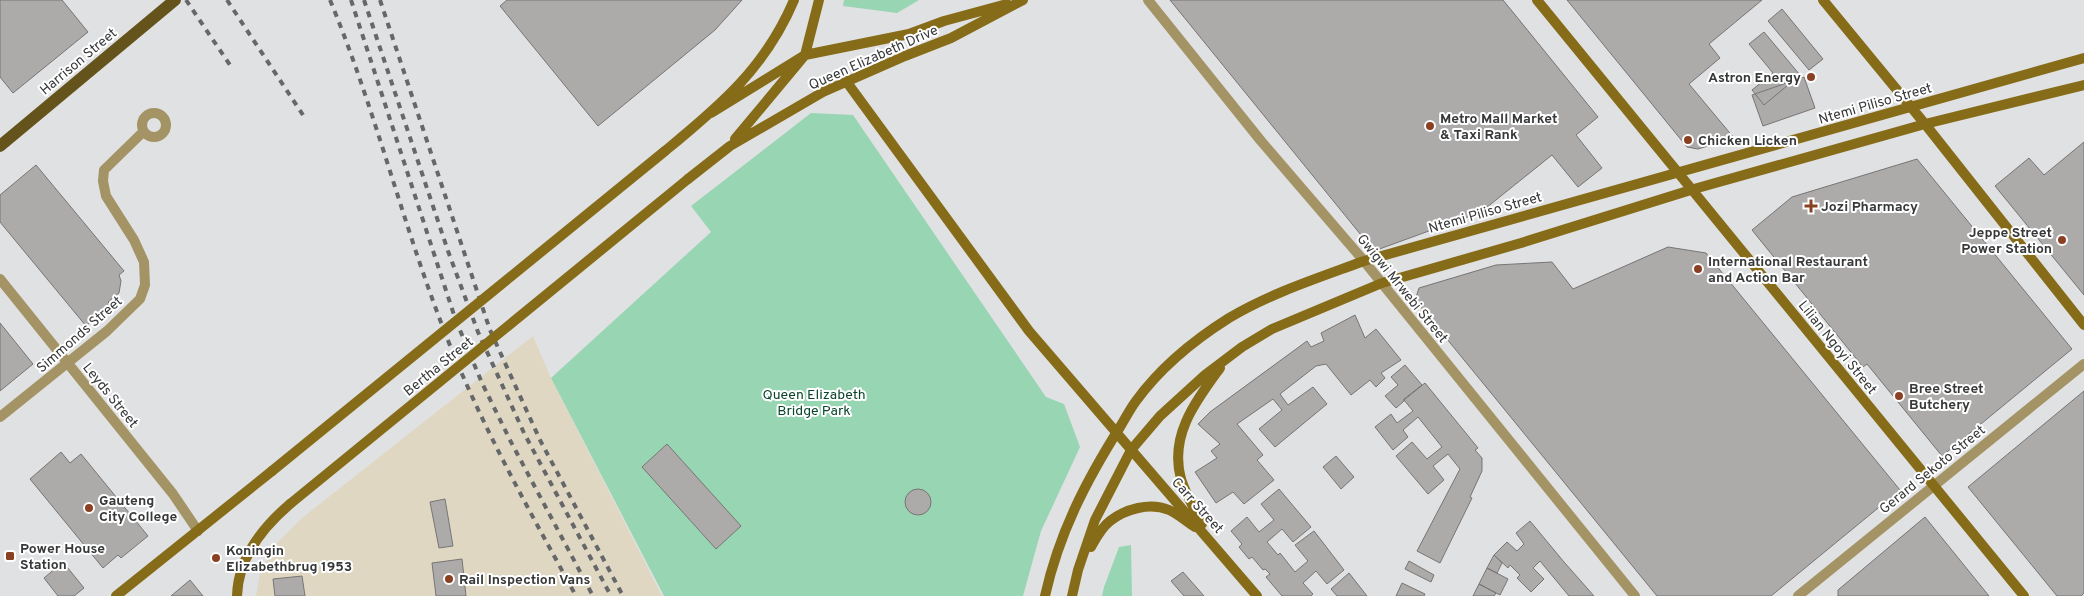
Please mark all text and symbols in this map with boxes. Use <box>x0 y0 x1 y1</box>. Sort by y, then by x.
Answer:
street label: Queen Elizabeth Drive <box>806 22 941 95</box>
street label: Harrison Street <box>37 25 121 99</box>
place label: Astron Energy <box>1708 70 1801 87</box>
marker: Astron Energy <box>1805 71 1817 83</box>
street label: Ntemi Piliso Street <box>1817 80 1934 129</box>
place label: Metro Mall Market & Taxi Rank <box>1440 111 1557 144</box>
marker: Metro Mall Market & Taxi Rank <box>1424 120 1436 132</box>
place label: Chicken Licken <box>1698 133 1797 150</box>
marker: Chicken Licken <box>1682 134 1694 146</box>
street label: Ntemi Piliso Street <box>1427 189 1544 238</box>
place label: Jozi Pharmacy <box>1821 199 1918 216</box>
marker: Jozi Pharmacy <box>1805 200 1817 212</box>
place label: Jeppe Street Power Station <box>1961 225 2052 258</box>
street label: Gwigwi Mrwebi Street <box>1353 231 1451 347</box>
marker: Jeppe Street Power Station <box>2056 234 2068 246</box>
place label: International Restaurant and Action Bar <box>1708 254 1868 287</box>
marker: International Restaurant and Action Bar <box>1692 263 1704 275</box>
street label: Simmonds Street <box>34 293 126 377</box>
street label: Lilian Ngoyi Street <box>1794 298 1880 398</box>
street label: Bertha Street <box>401 334 477 400</box>
street label: Leyds Street <box>78 360 141 432</box>
place label: Bree Street Butchery <box>1909 381 1984 414</box>
park label: Queen Elizabeth Bridge Park <box>762 387 866 420</box>
marker: Bree Street Butchery <box>1893 390 1905 402</box>
street label: Gerard Sekoto Street <box>1877 422 1989 518</box>
street label: Carr Street <box>1167 475 1226 537</box>
place label: Gauteng City College <box>99 493 178 526</box>
marker: Gauteng City College <box>83 502 95 514</box>
place label: Power House Station <box>20 541 105 574</box>
place label: Koningin Elizabethbrug 1953 <box>226 543 352 576</box>
marker: Power House Station <box>4 550 16 562</box>
marker: Koningin Elizabethbrug 1953 <box>210 552 222 564</box>
place label: Rail Inspection Vans <box>459 572 591 589</box>
marker: Rail Inspection Vans <box>443 573 455 585</box>

